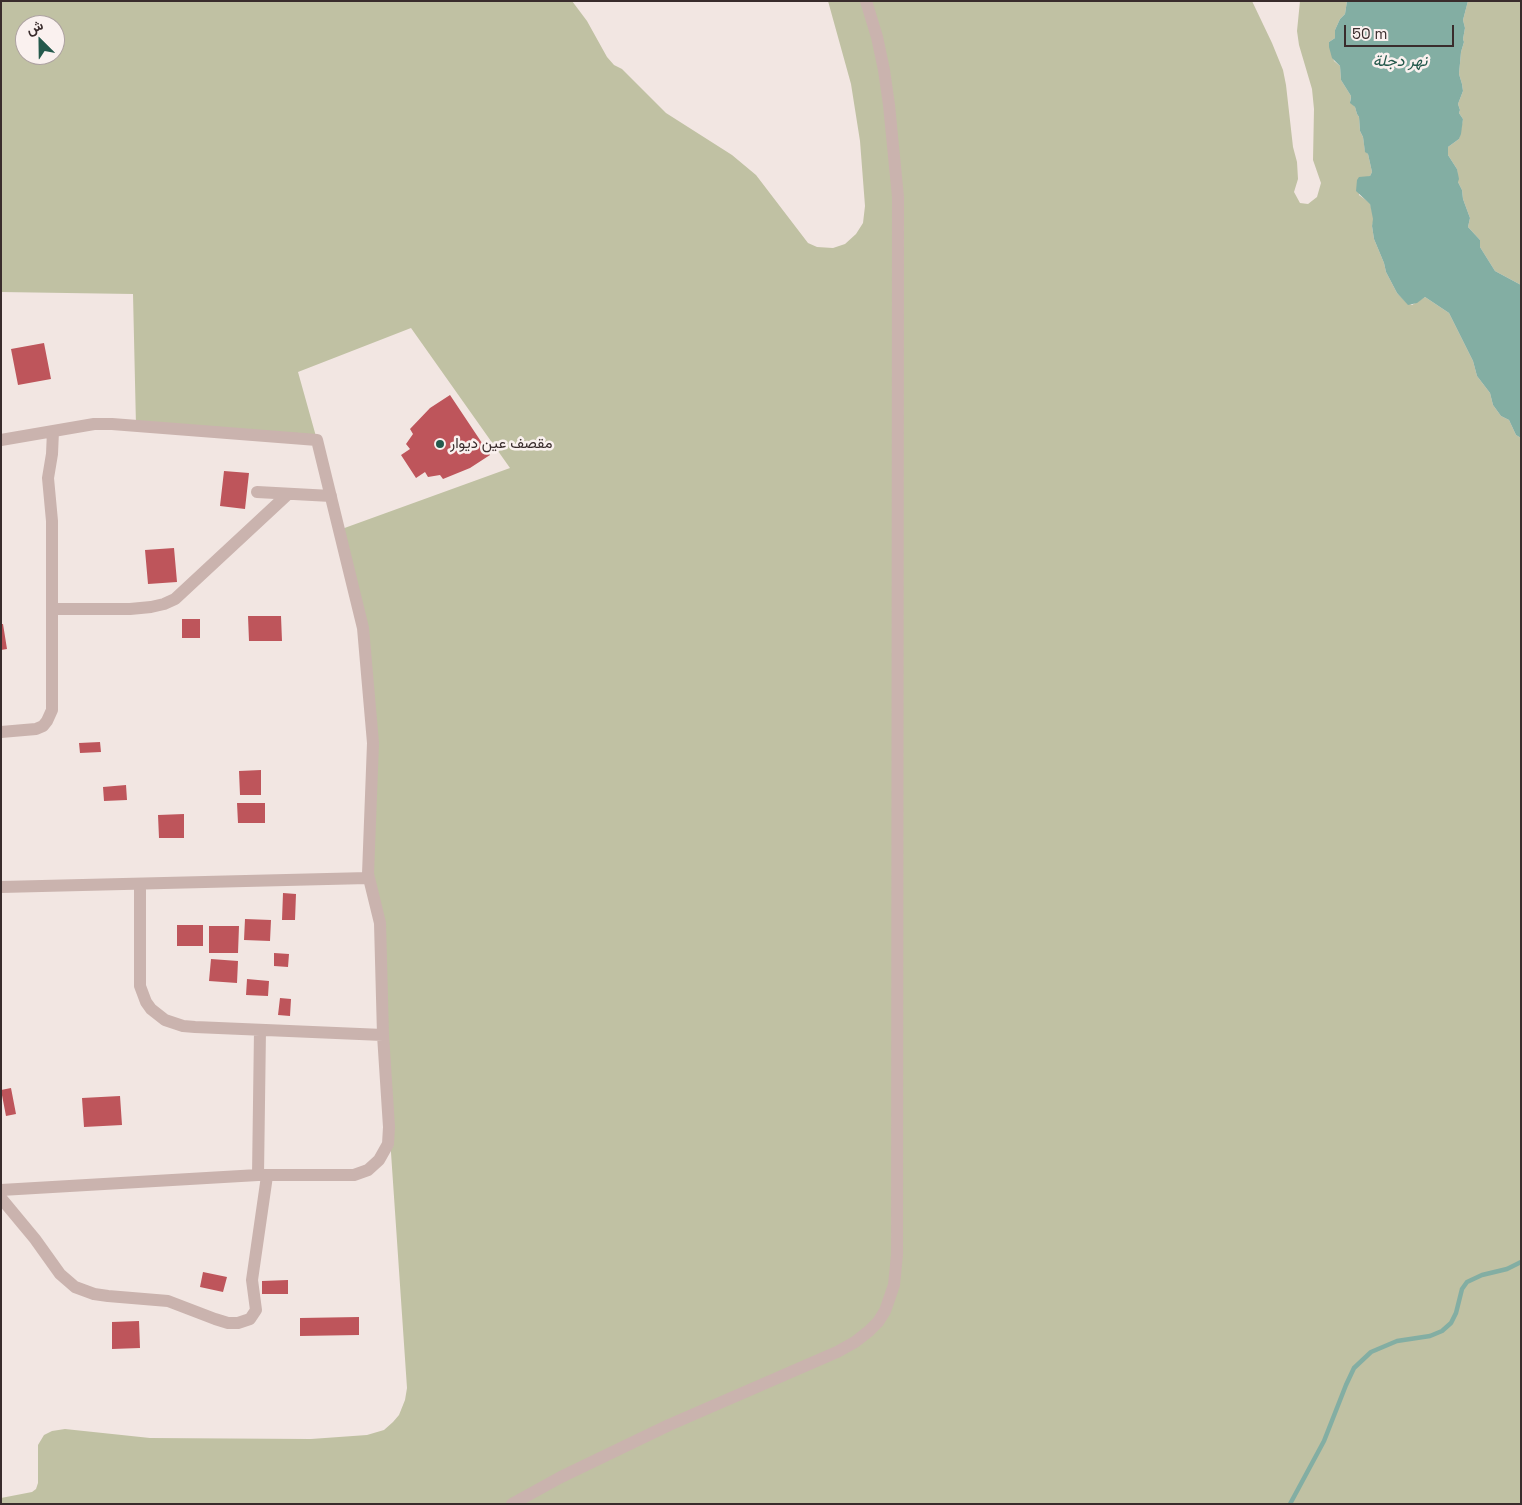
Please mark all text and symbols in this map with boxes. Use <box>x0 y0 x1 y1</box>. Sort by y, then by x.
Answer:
north arrow <box>15 15 65 65</box>
scale bar <box>1347 15 1457 47</box>
text: ش <box>23 16 46 39</box>
text: 50 m <box>1352 24 1387 43</box>
water label: نهر دجلة <box>1373 52 1427 72</box>
place label: مقصف عين ديوار <box>450 435 553 453</box>
marker: مقصف عين ديوار <box>434 438 446 450</box>

